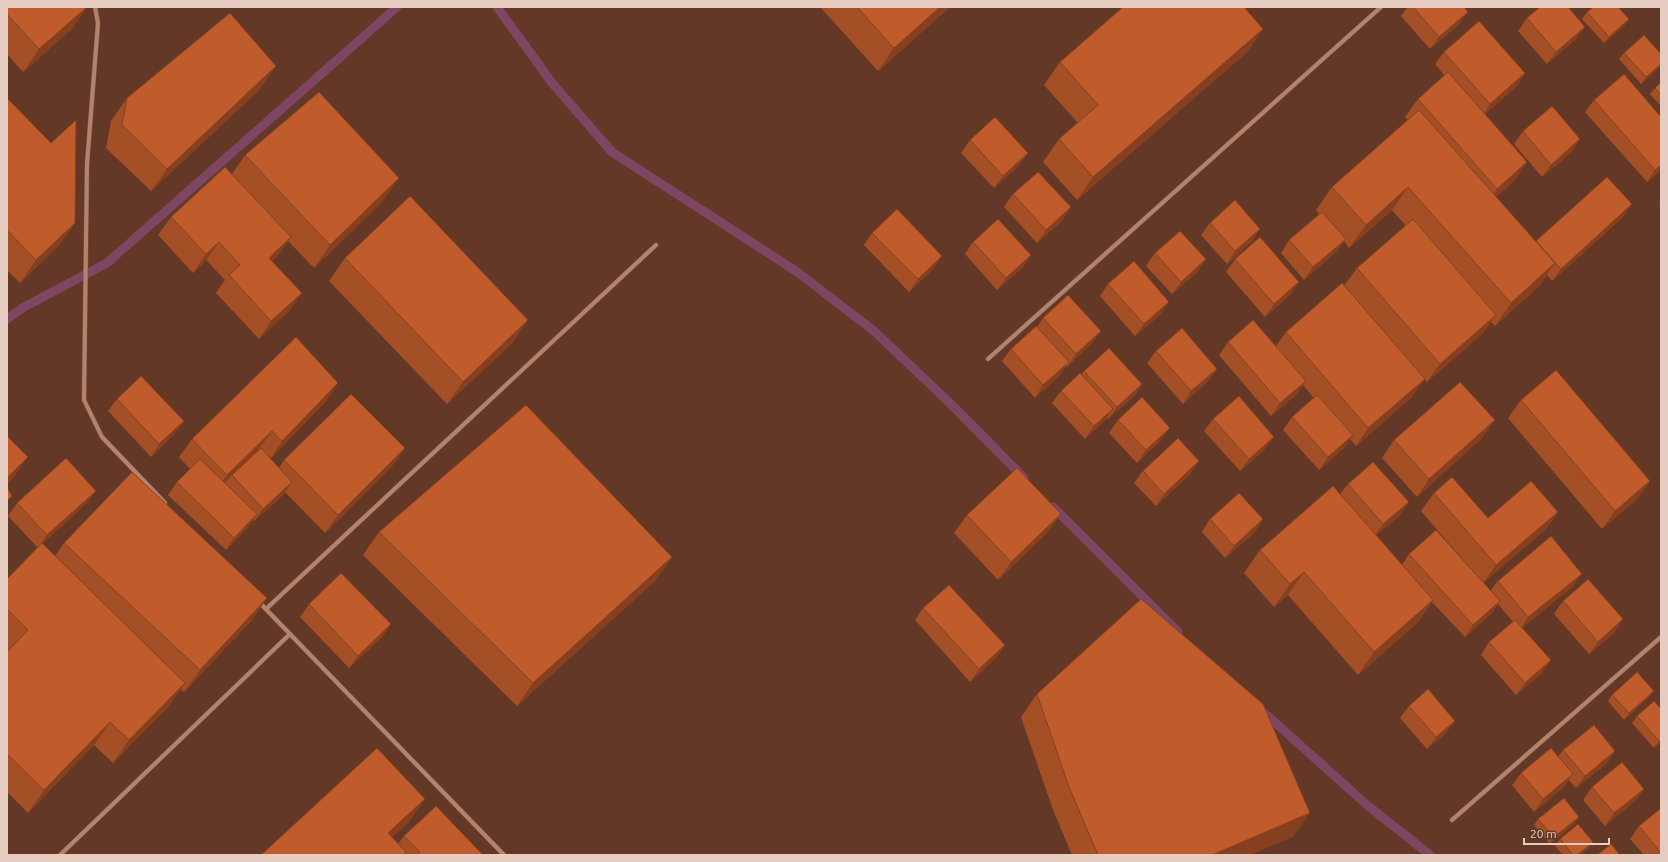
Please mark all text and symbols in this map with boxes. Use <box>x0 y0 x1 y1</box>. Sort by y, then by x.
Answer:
scale bar <box>1524 820 1609 846</box>
text: 20 m <box>1530 827 1557 840</box>

